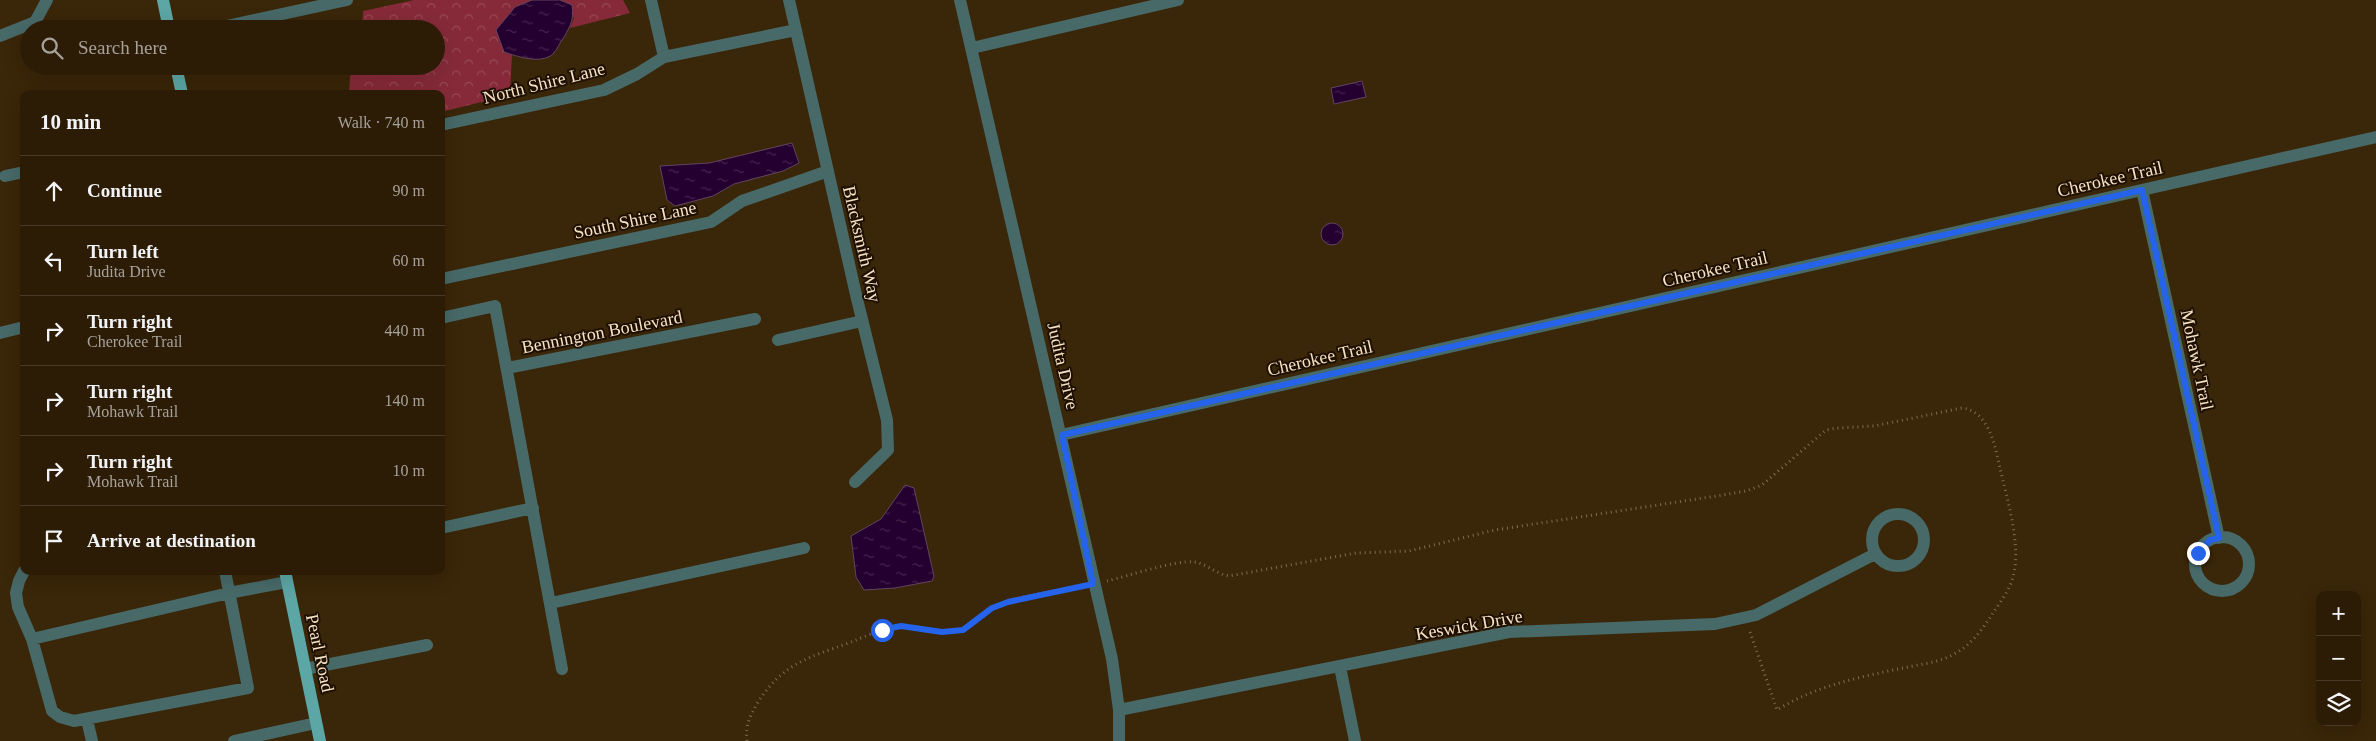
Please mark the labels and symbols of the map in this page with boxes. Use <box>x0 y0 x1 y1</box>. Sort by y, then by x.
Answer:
street label: North Shire Lane <box>481 58 607 108</box>
street label: Cherokee Trail <box>2055 157 2165 201</box>
street label: Blacksmith Way <box>839 184 885 304</box>
street label: South Shire Lane <box>572 197 698 243</box>
street label: Cherokee Trail <box>1660 247 1770 291</box>
street label: Bennington Boulevard <box>520 307 684 357</box>
street label: Mohawk Trail <box>2177 308 2217 412</box>
street label: Judita Drive <box>1043 321 1083 411</box>
street label: Cherokee Trail <box>1265 336 1375 380</box>
route end <box>2187 542 2210 565</box>
street label: Keswick Drive <box>1414 606 1524 644</box>
street label: Pearl Road <box>302 612 338 694</box>
route start <box>871 619 894 642</box>

